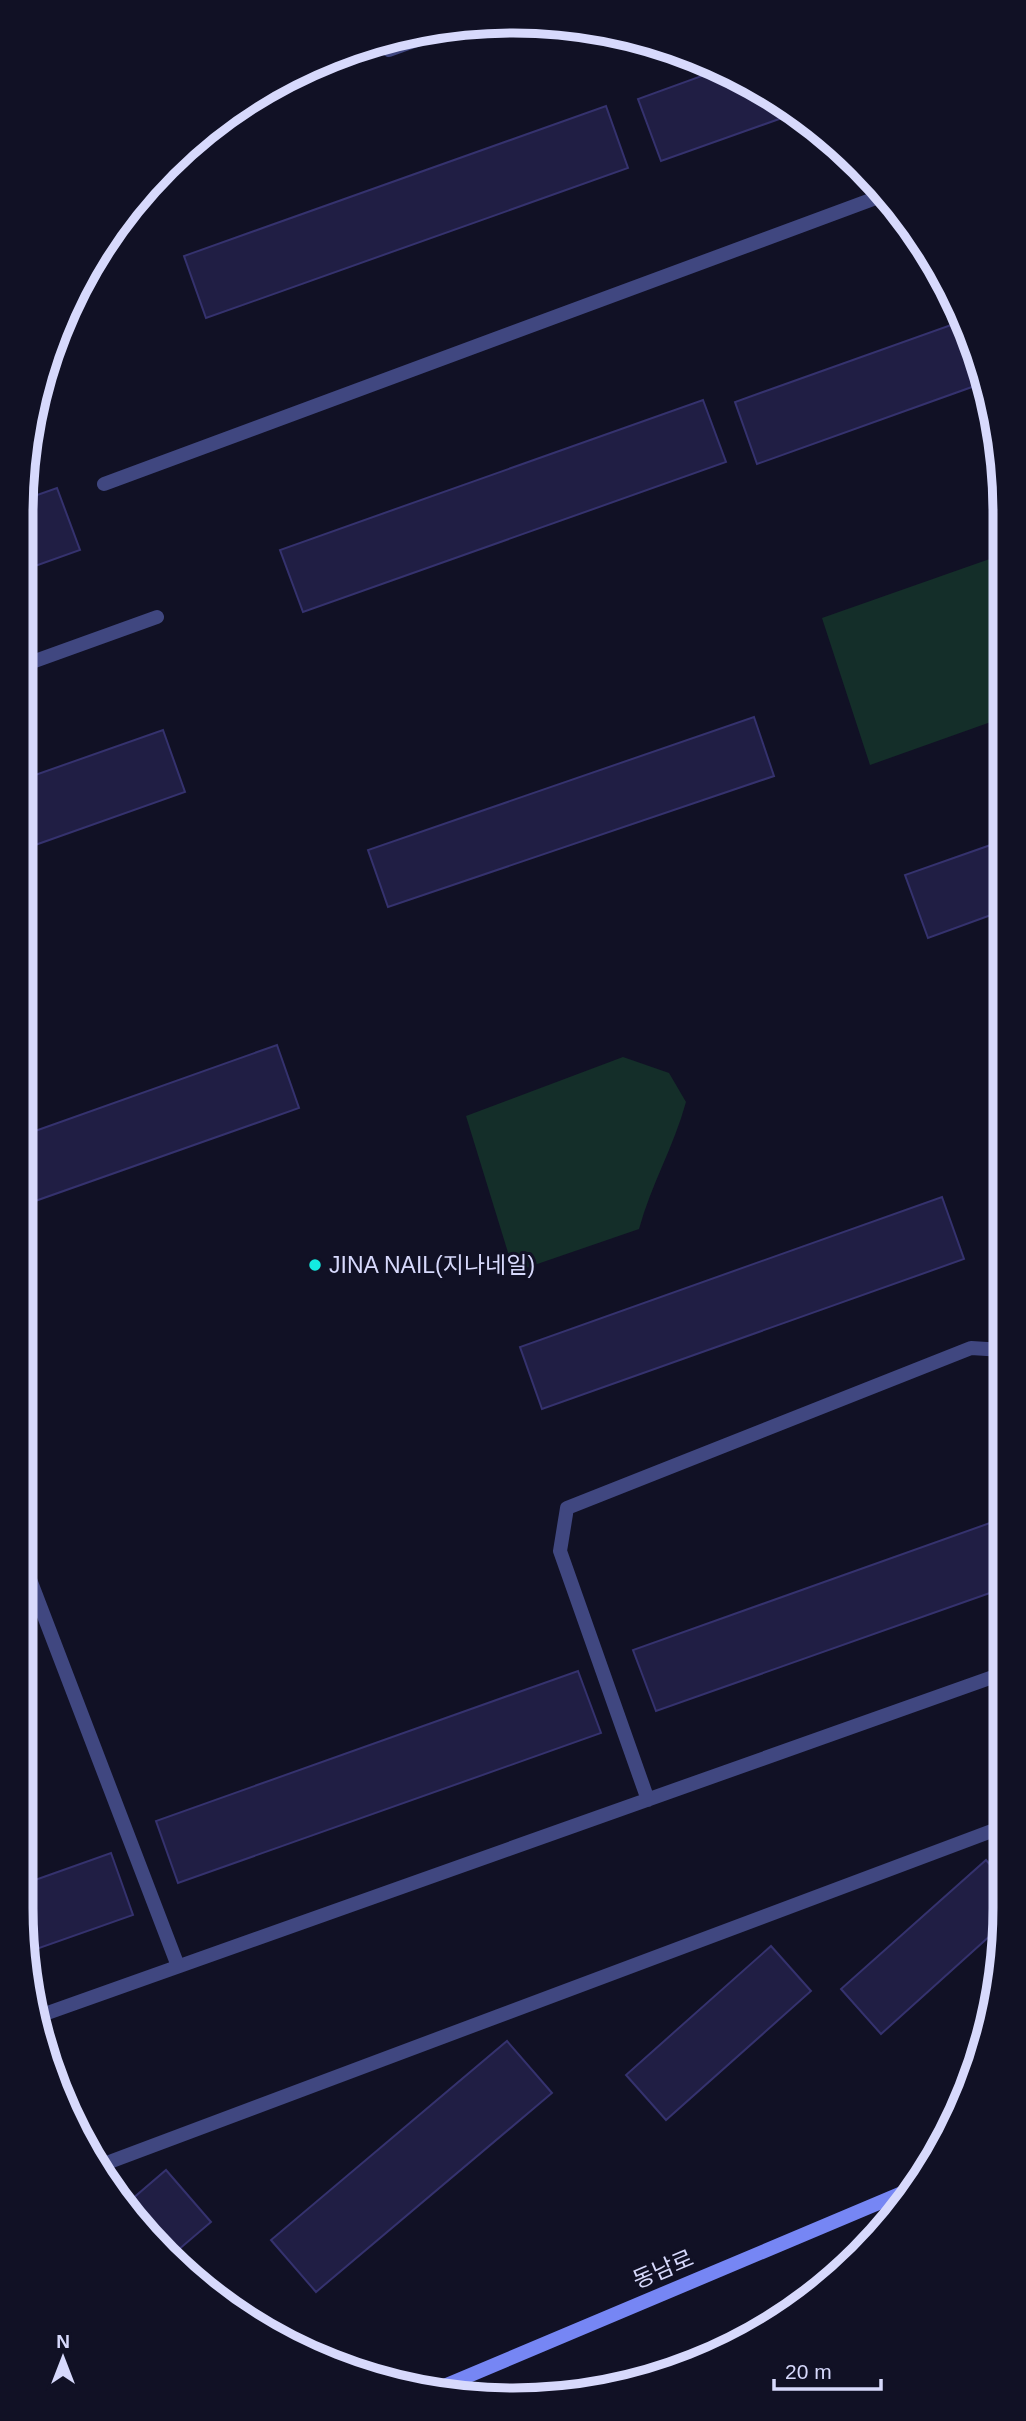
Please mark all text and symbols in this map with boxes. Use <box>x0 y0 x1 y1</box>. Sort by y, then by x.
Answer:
place label: JINA NAIL(지나네일) <box>329 1252 535 1278</box>
marker: JINA NAIL(지나네일) <box>307 1257 323 1273</box>
street label: 동남로 <box>629 2245 697 2293</box>
north arrow <box>28 2323 98 2393</box>
text: N <box>56 2331 70 2352</box>
scale bar <box>774 2348 881 2392</box>
text: 20 m <box>785 2360 832 2383</box>

